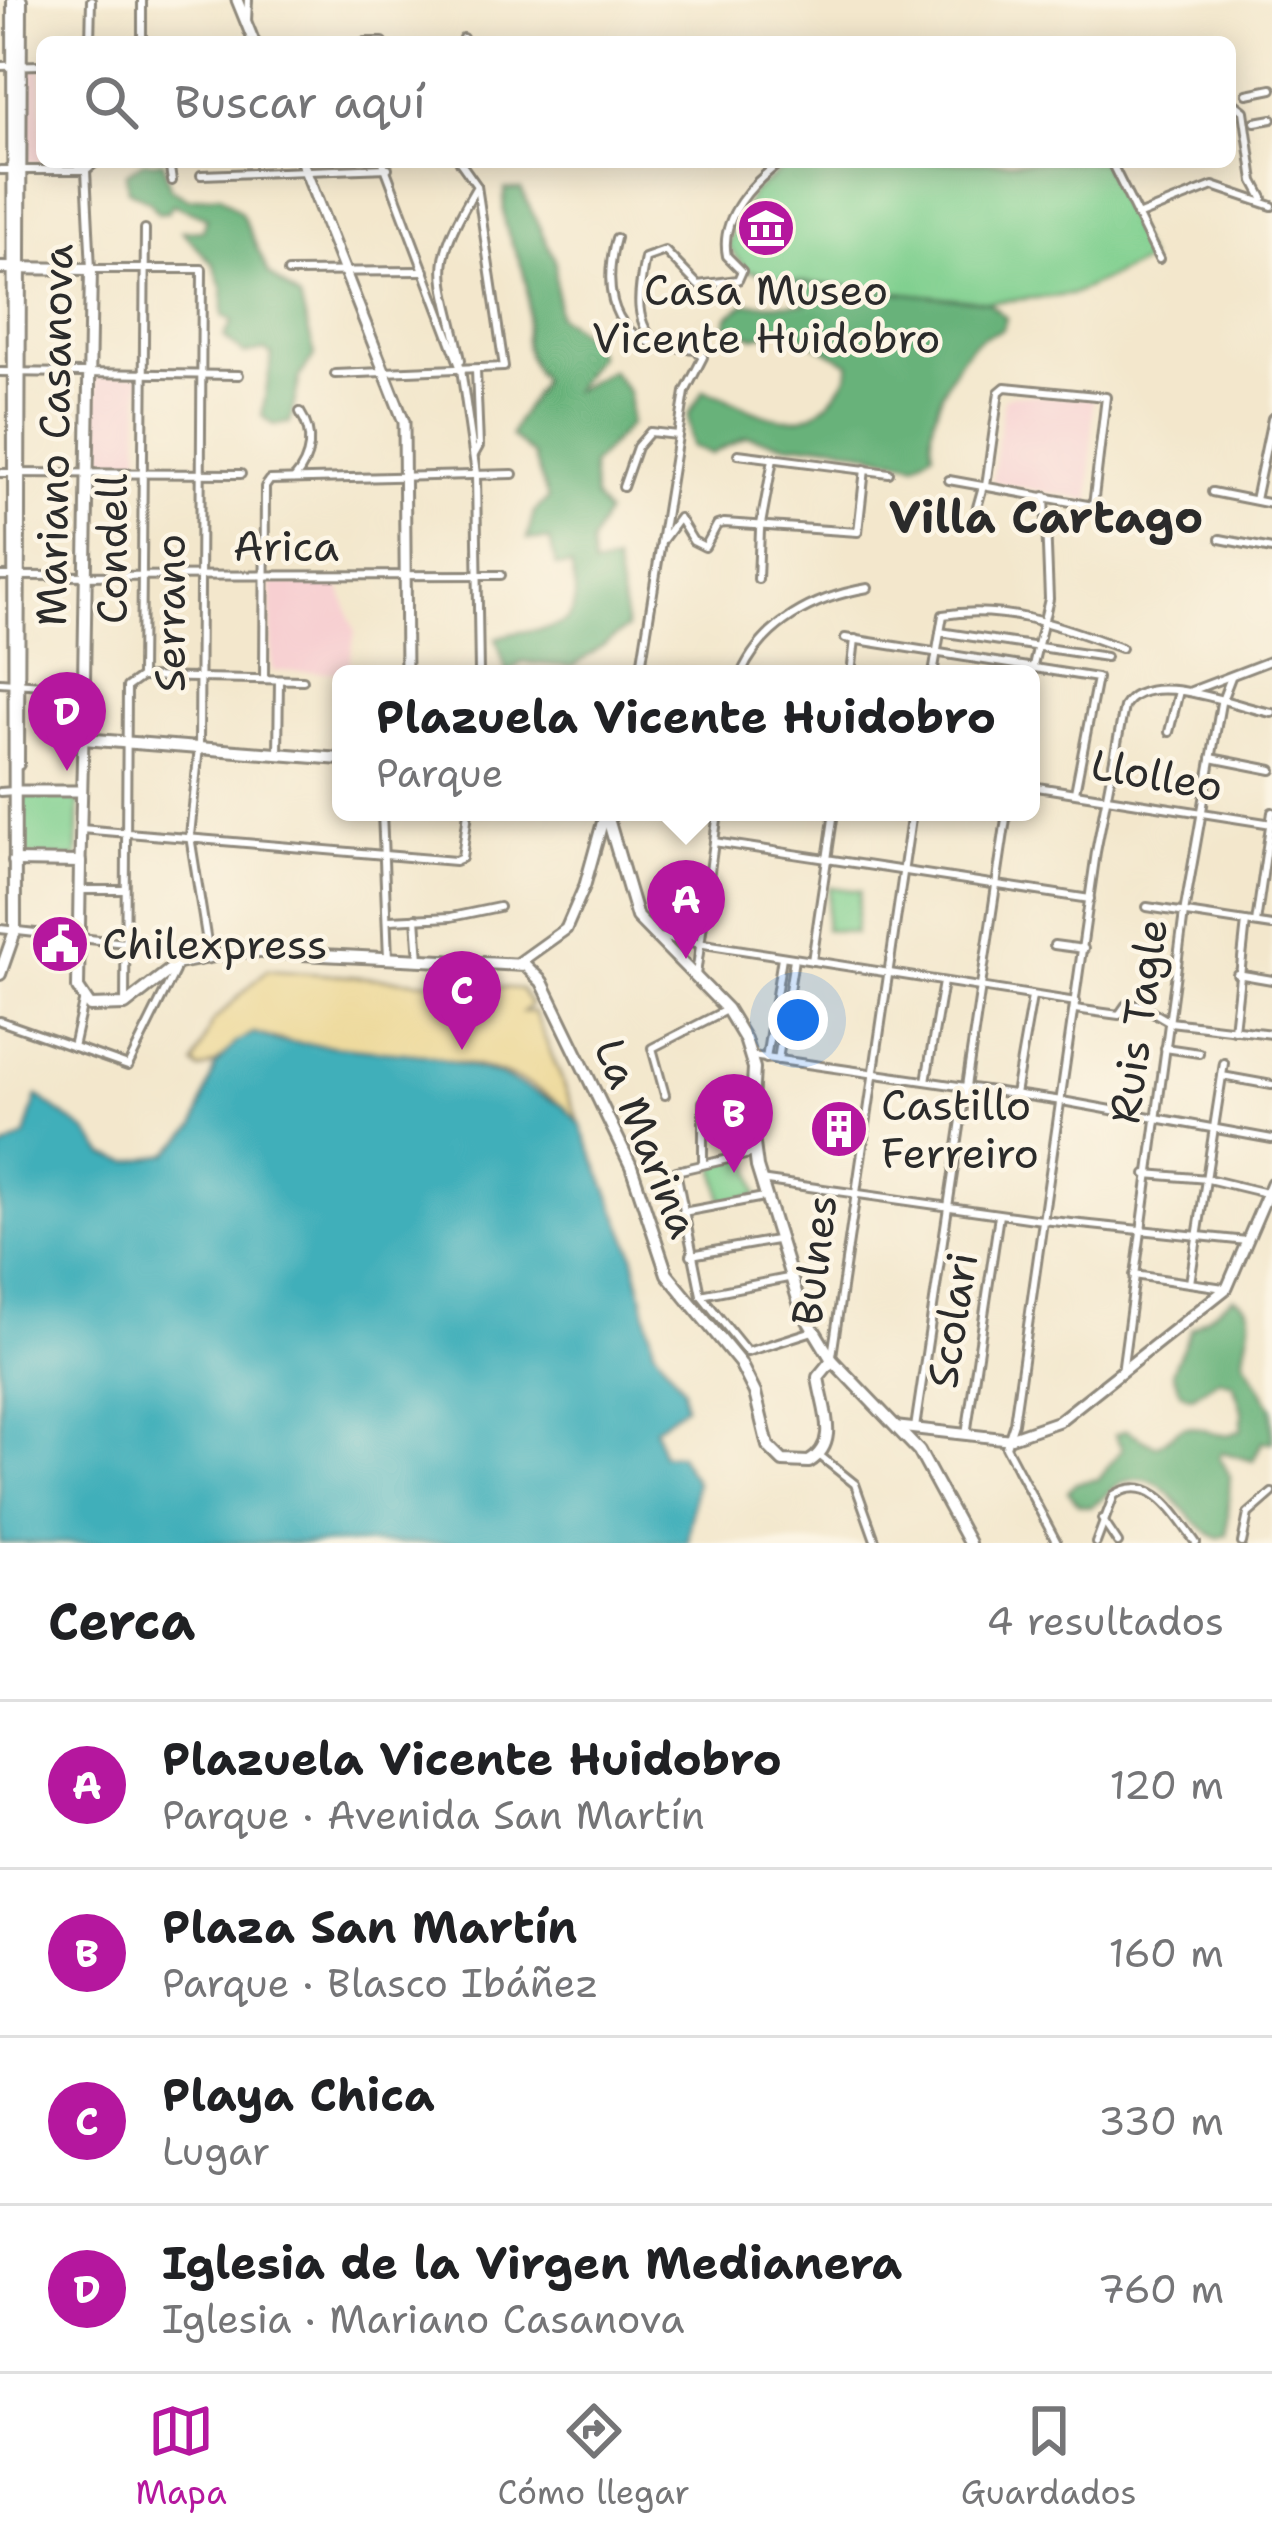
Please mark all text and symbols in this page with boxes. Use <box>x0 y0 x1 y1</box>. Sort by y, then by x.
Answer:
search box <box>36 36 1236 168</box>
icon: search <box>78 69 144 135</box>
text: Buscar aquí <box>174 72 426 132</box>
museum icon: Casa Museo Vicente Huidobro <box>735 197 797 259</box>
street label: Mariano Casanova <box>23 243 85 627</box>
place label: Casa Museo Vicente Huidobro <box>592 262 940 366</box>
street label: Condell <box>84 473 140 624</box>
district label: Villa Cartago <box>889 487 1203 547</box>
street label: Arica <box>233 518 339 574</box>
street label: Serrano <box>142 534 198 692</box>
popup <box>332 665 1040 821</box>
pin: D <box>28 672 106 771</box>
text: Plazuela Vicente Huidobro <box>376 687 996 747</box>
street label: Llolleo <box>1087 736 1227 814</box>
text: Parque <box>376 747 504 799</box>
pin: A <box>647 860 725 959</box>
public building icon: Chilexpress <box>29 913 91 975</box>
street label: Ruis Tagle <box>1096 915 1180 1127</box>
place label: Chilexpress <box>102 916 327 972</box>
pin: C <box>423 951 501 1050</box>
your location <box>768 990 828 1050</box>
street label: La Marina <box>582 1030 712 1246</box>
pin: B <box>695 1074 773 1173</box>
place label: Castillo Ferreiro <box>881 1077 1039 1181</box>
building icon: Castillo Ferreiro <box>808 1098 870 1160</box>
street label: Bulnes <box>778 1191 850 1329</box>
street label: Scolari <box>914 1248 990 1392</box>
text: Cerca <box>48 1587 195 1655</box>
text: 4 resultados <box>986 1595 1224 1647</box>
text: Plazuela Vicente Huidobro <box>162 1729 782 1789</box>
text: A <box>72 1759 102 1811</box>
text: 120 m <box>1109 1759 1224 1811</box>
text: Parque · Avenida San Martín <box>162 1789 705 1841</box>
text: Plaza San Martín <box>162 1897 578 1957</box>
text: B <box>75 1927 99 1979</box>
text: 160 m <box>1109 1927 1224 1979</box>
text: Parque · Blasco Ibáñez <box>162 1957 598 2009</box>
text: Playa Chica <box>162 2065 435 2125</box>
text: C <box>75 2095 99 2147</box>
text: 330 m <box>1098 2095 1224 2147</box>
text: Lugar <box>162 2125 270 2177</box>
text: Iglesia de la Virgen Medianera <box>162 2233 902 2293</box>
text: D <box>73 2263 101 2315</box>
text: 760 m <box>1098 2263 1224 2315</box>
text: Iglesia · Mariano Casanova <box>162 2293 684 2345</box>
tab: Mapa <box>135 2398 227 2515</box>
tab: Cómo llegar <box>498 2398 690 2515</box>
tab: Guardados <box>961 2398 1137 2515</box>

